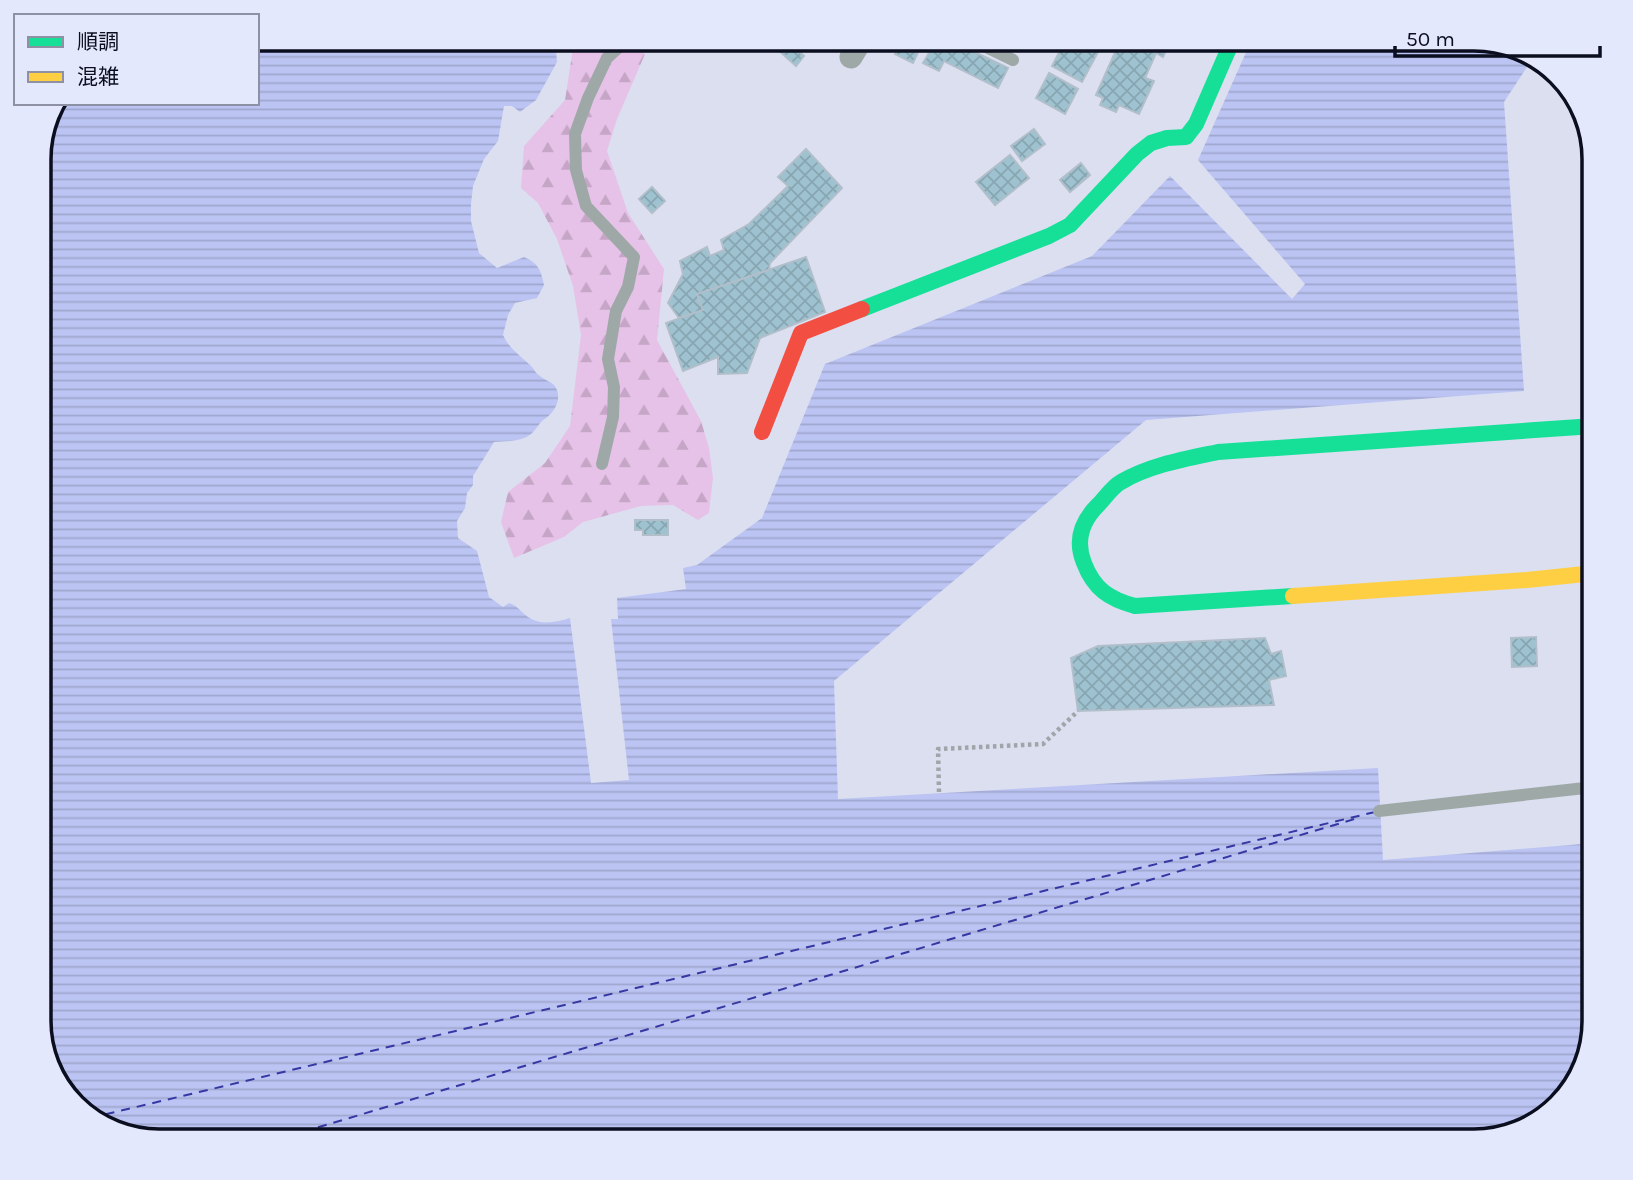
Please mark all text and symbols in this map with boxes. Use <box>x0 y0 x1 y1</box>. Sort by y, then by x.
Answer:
legend <box>14 14 259 105</box>
scale bar <box>1395 14 1600 58</box>
text: 50 m <box>1406 27 1455 51</box>
text: 順調 <box>77 30 119 54</box>
text: 混雑 <box>77 65 119 89</box>

